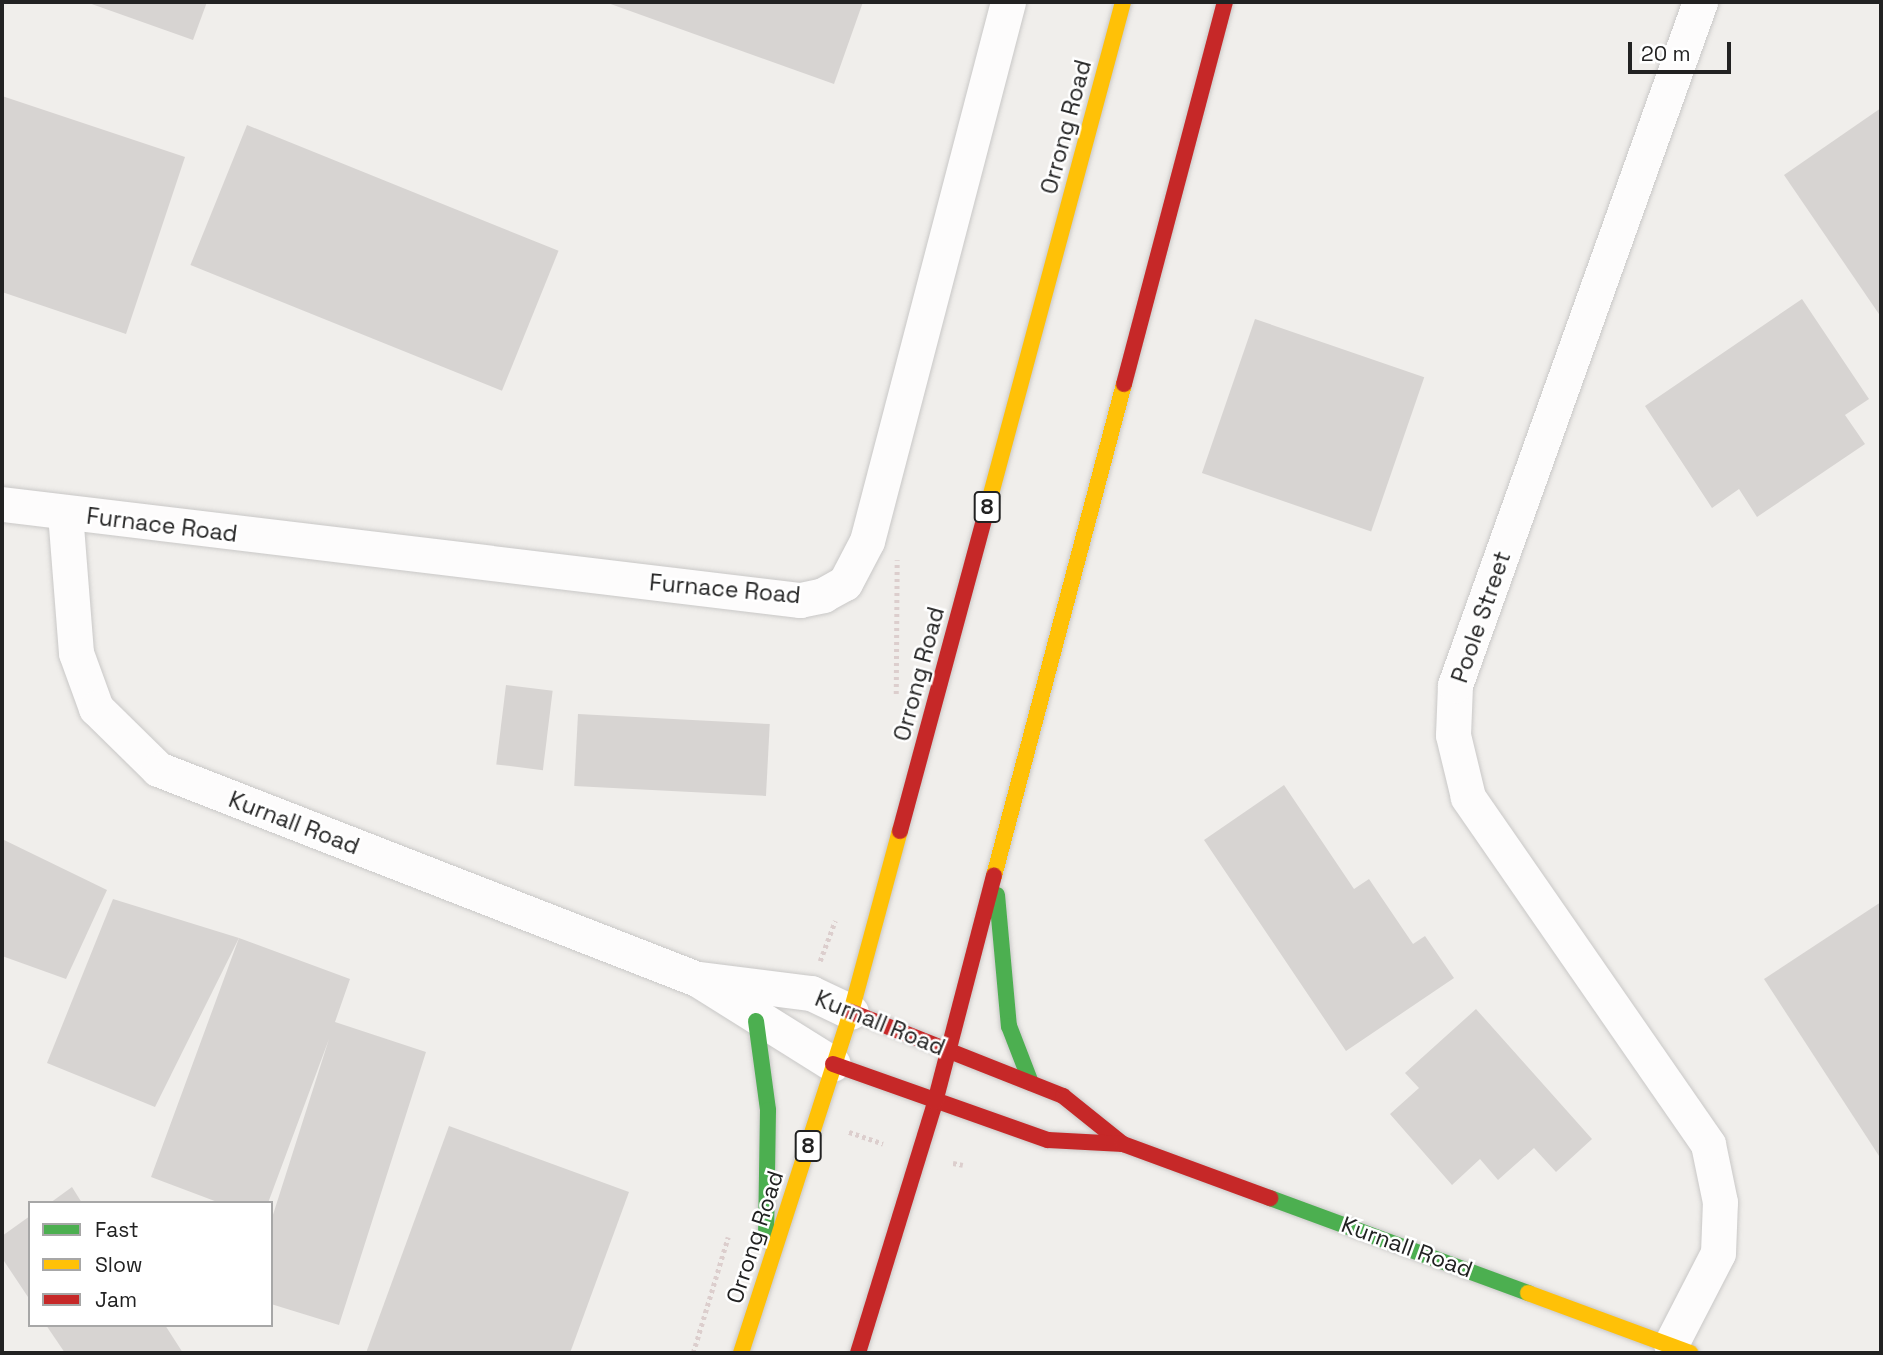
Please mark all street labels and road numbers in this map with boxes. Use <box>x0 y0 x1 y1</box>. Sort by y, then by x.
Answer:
street label: Orrong Road <box>1035 57 1097 197</box>
road number: 8 <box>973 490 1001 524</box>
street label: Furnace Road <box>85 502 239 548</box>
street label: Poole Street <box>1446 548 1516 686</box>
street label: Furnace Road <box>648 569 802 609</box>
street label: Orrong Road <box>888 604 950 744</box>
street label: Kurnall Road <box>225 785 363 861</box>
street label: Kurnall Road <box>811 984 949 1062</box>
road number: 8 <box>794 1128 822 1164</box>
street label: Orrong Road <box>721 1167 789 1307</box>
street label: Kurnall Road <box>1338 1211 1476 1283</box>

